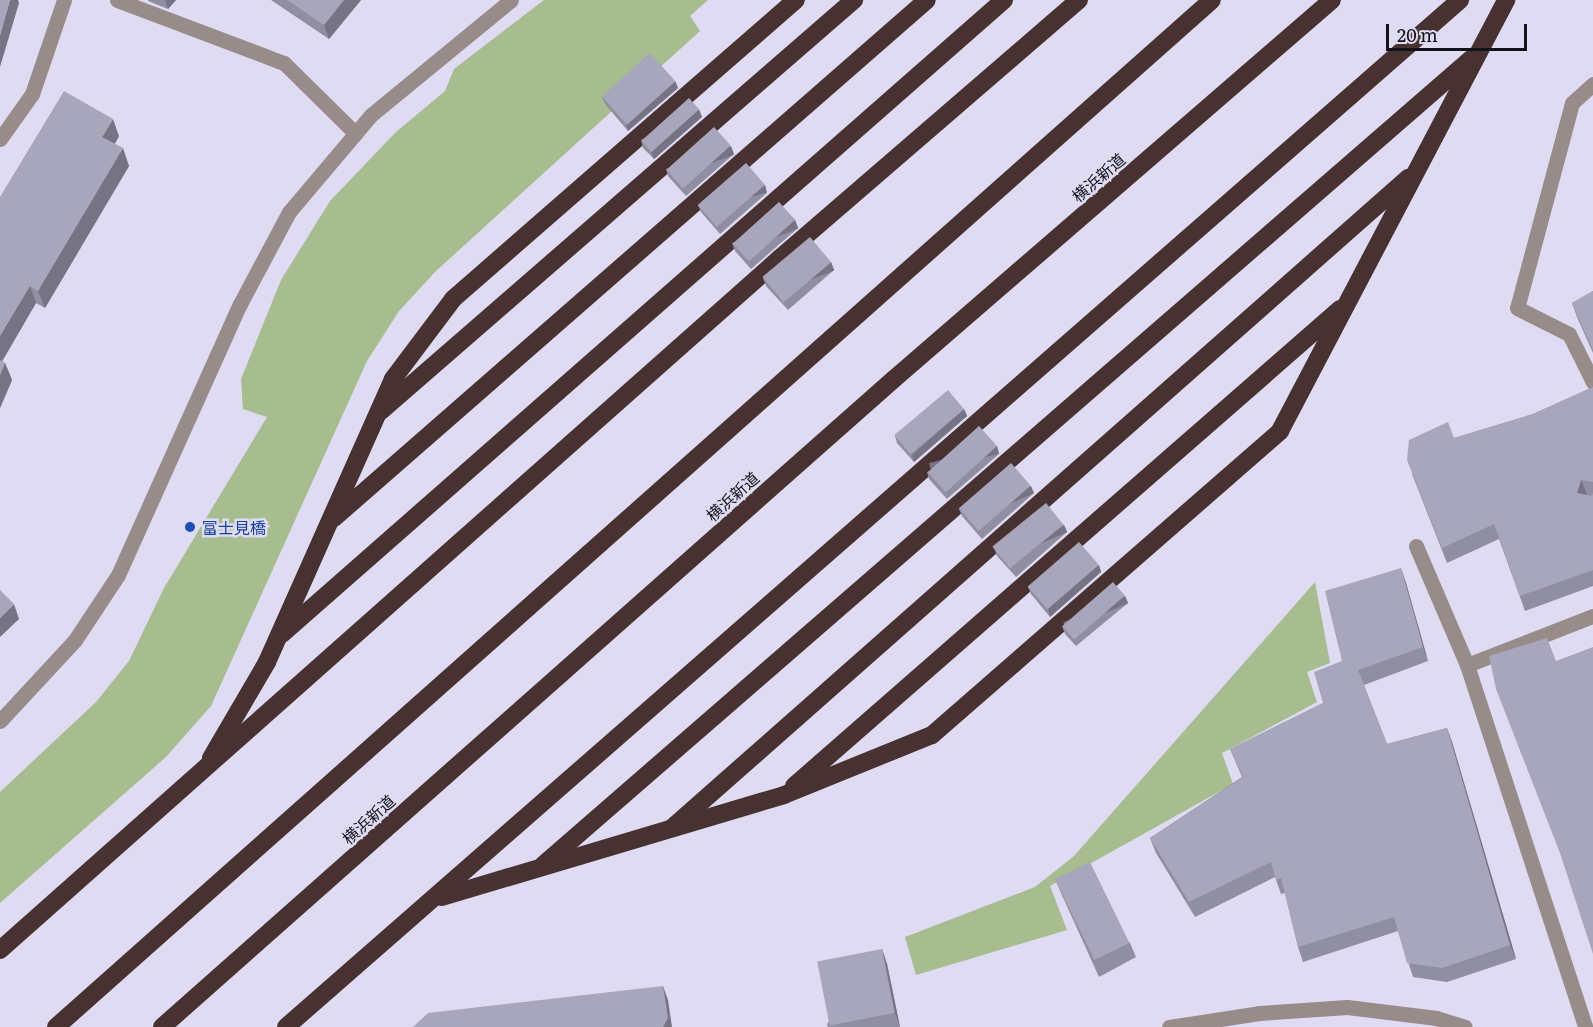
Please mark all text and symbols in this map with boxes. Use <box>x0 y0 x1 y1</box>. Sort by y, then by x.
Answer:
scale bar <box>1389 12 1530 50</box>
text: 20 m <box>1397 21 1438 48</box>
street label: 横浜新道 <box>1068 149 1128 205</box>
street label: 横浜新道 <box>702 467 762 525</box>
place label: 富士見橋 <box>202 517 266 537</box>
marker: 富士見橋 <box>183 520 197 534</box>
street label: 横浜新道 <box>338 790 398 848</box>

